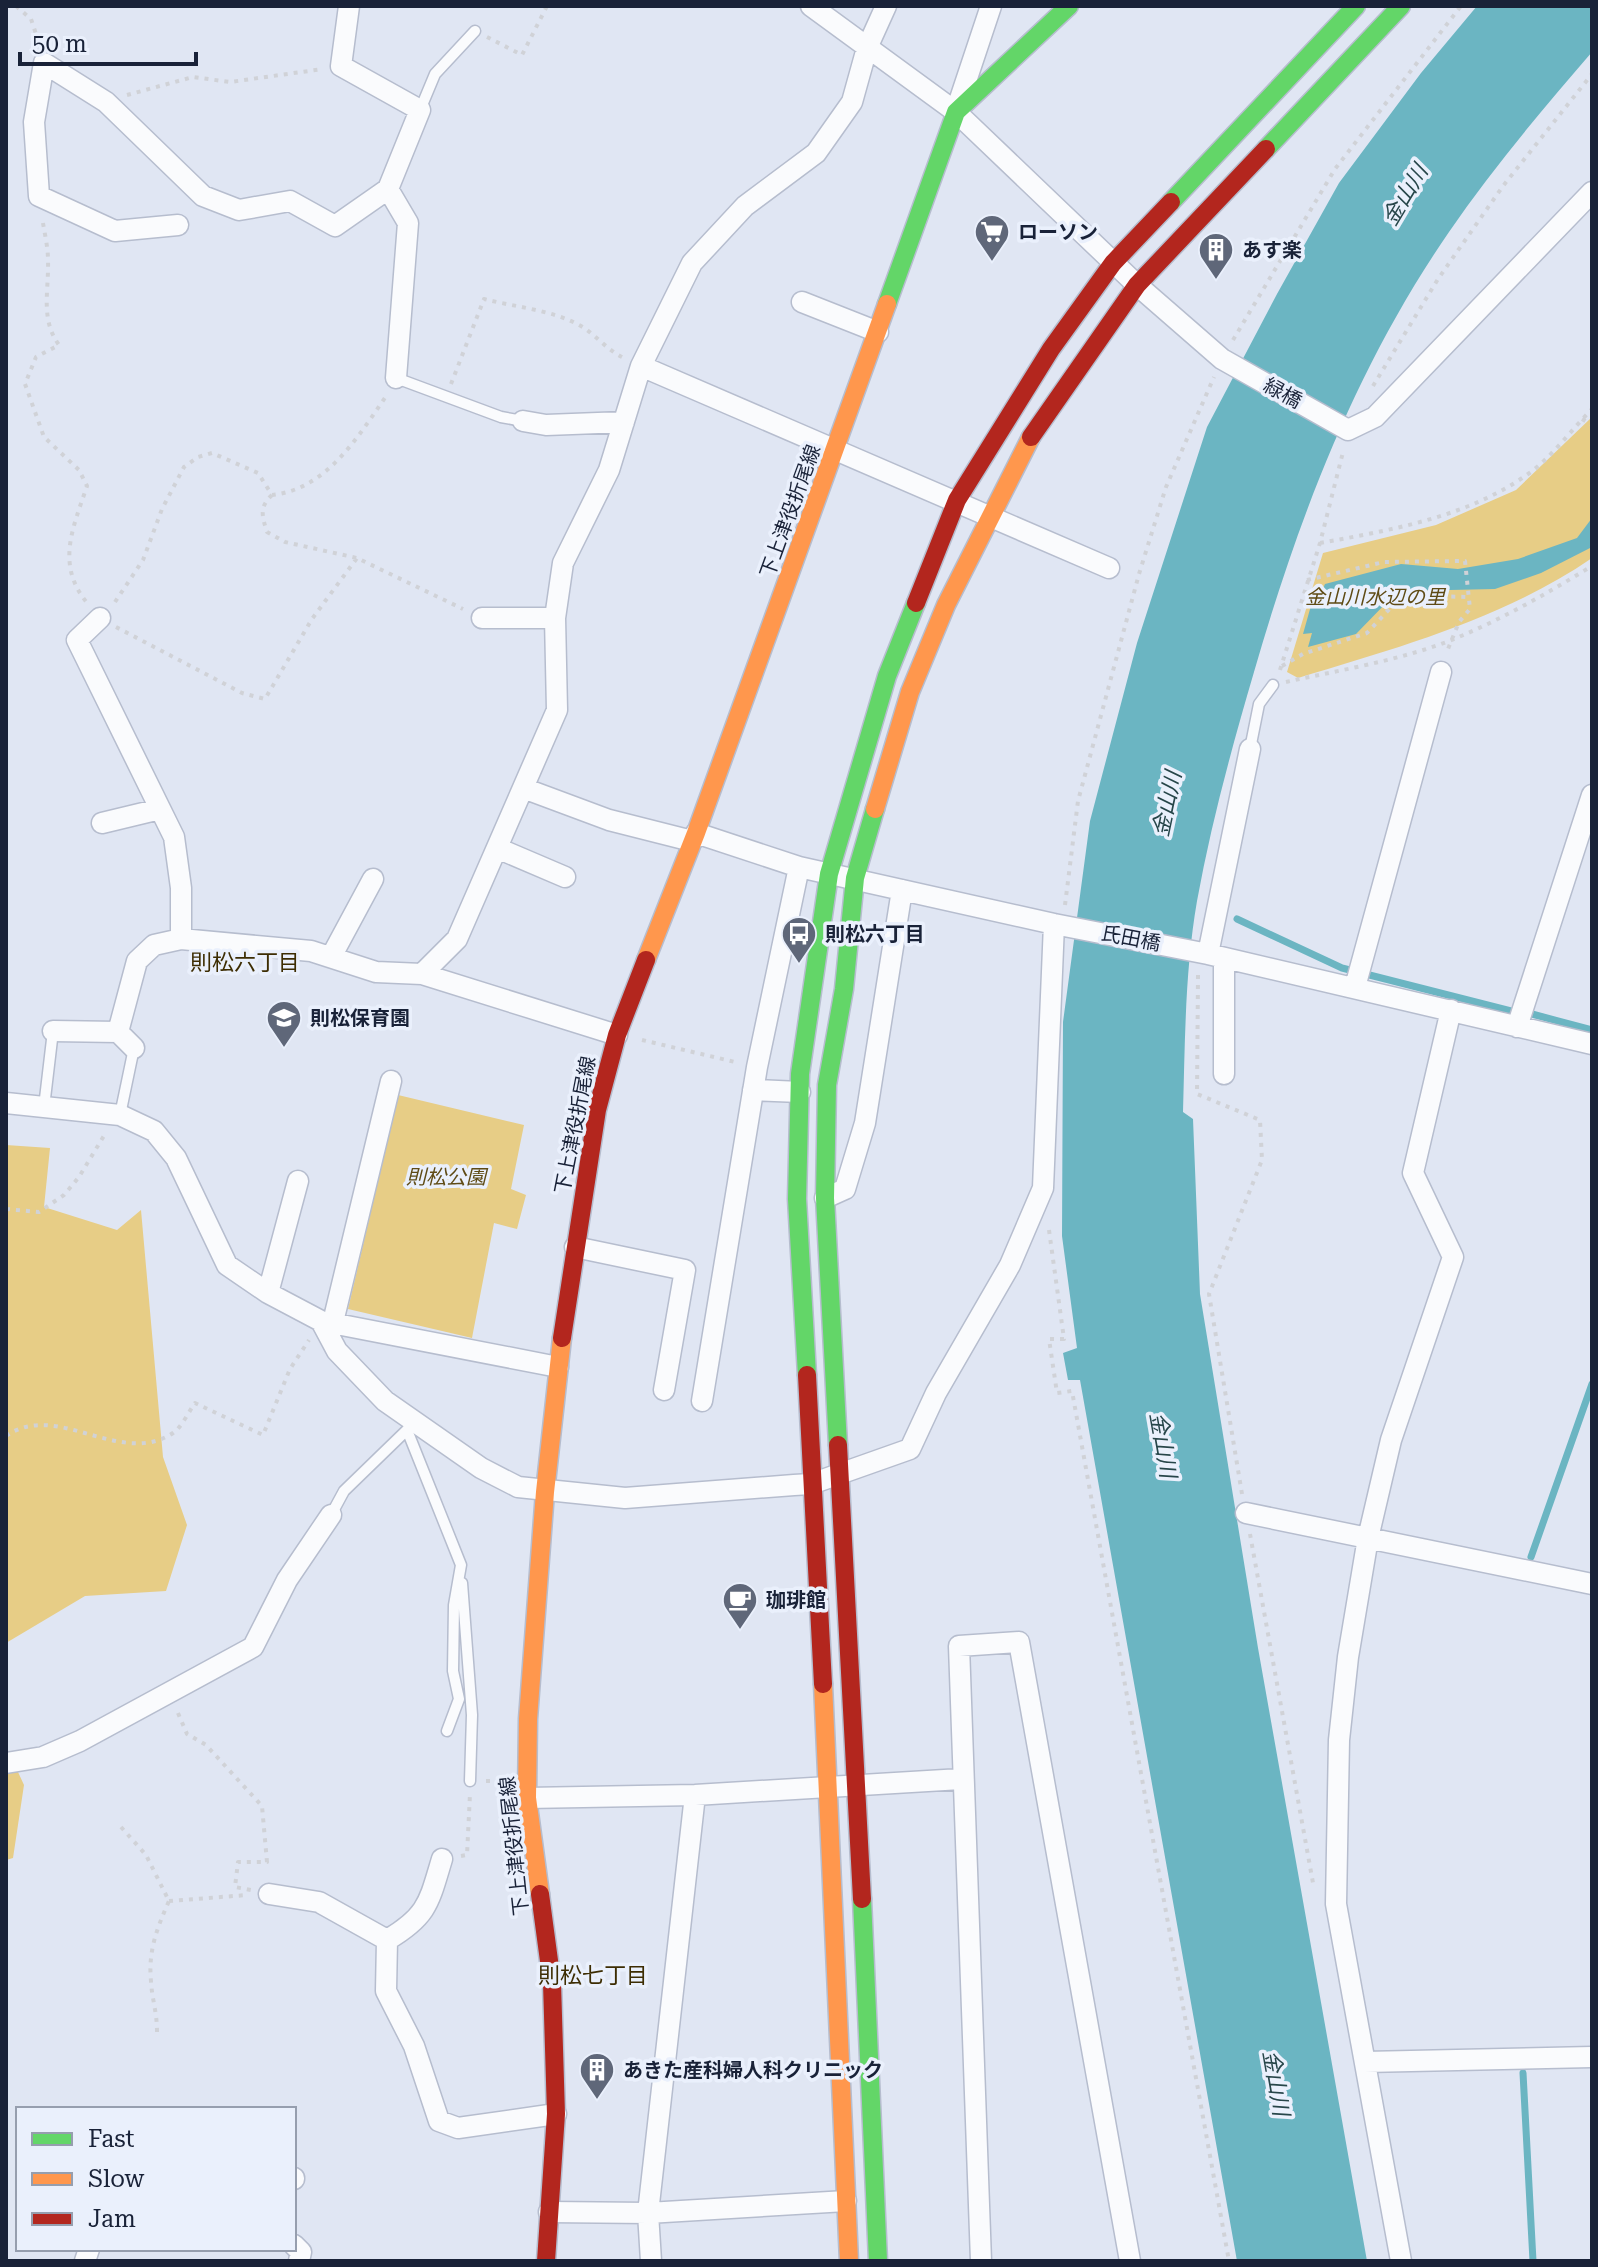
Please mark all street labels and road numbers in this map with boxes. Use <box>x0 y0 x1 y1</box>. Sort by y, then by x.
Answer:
street label: 緑橋 <box>1260 373 1306 413</box>
street label: 下上津役折尾線 <box>755 441 825 581</box>
street label: 氏田橋 <box>1099 920 1163 956</box>
street label: 下上津役折尾線 <box>550 1054 600 1196</box>
street label: 下上津役折尾線 <box>495 1775 533 1917</box>

